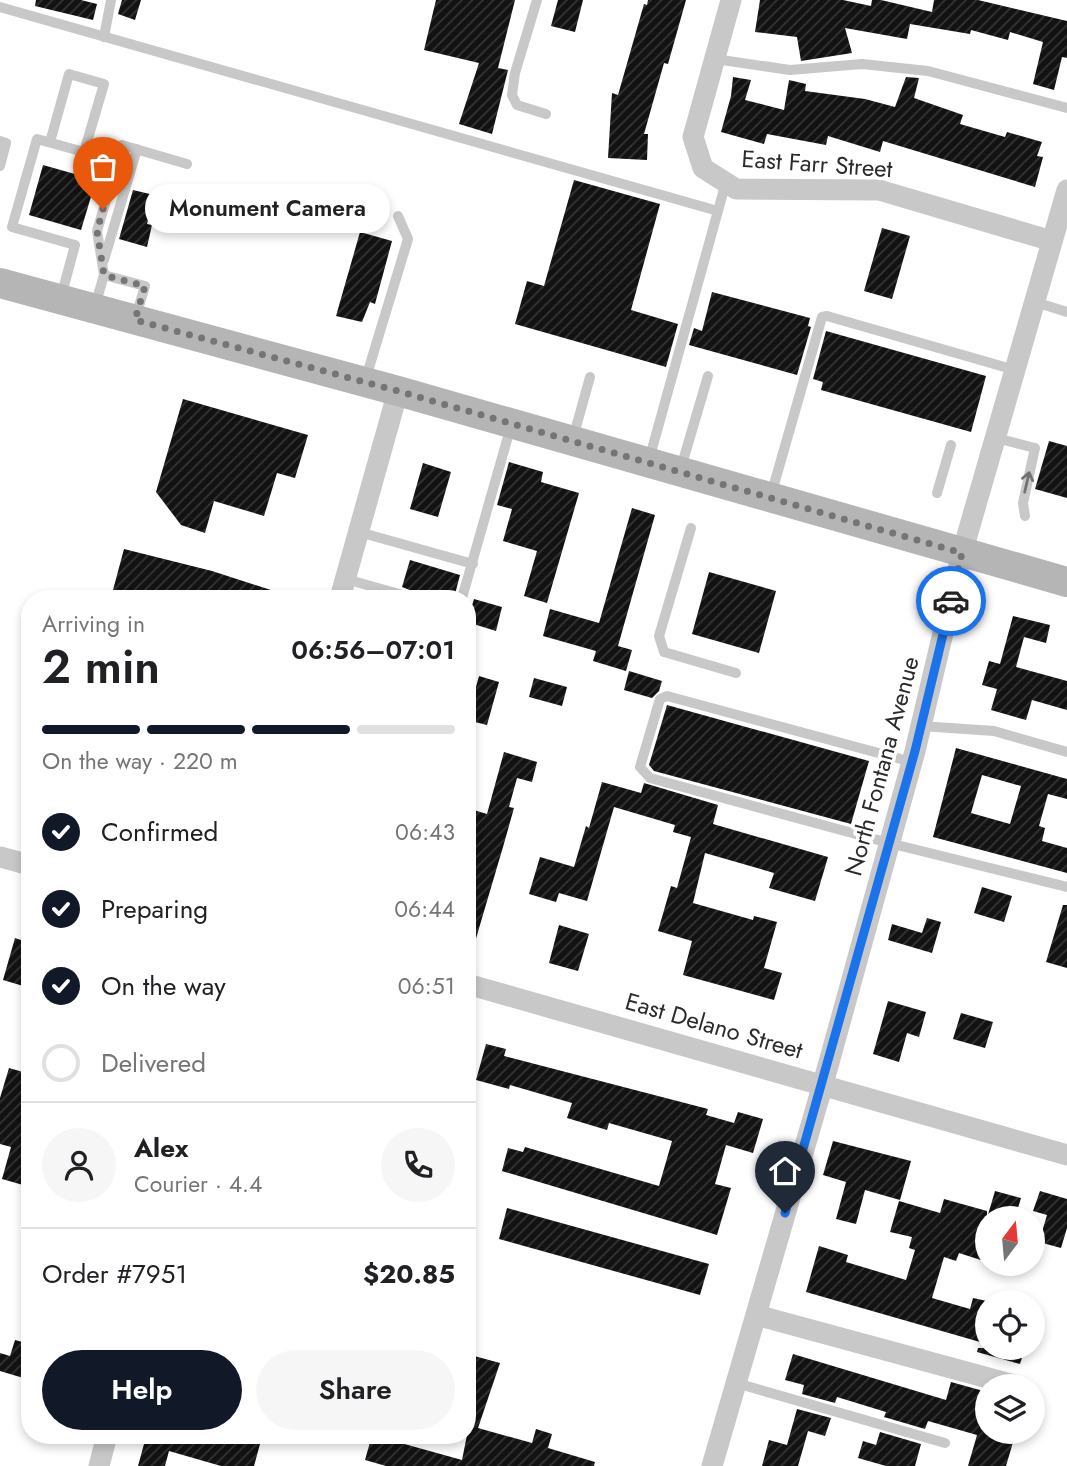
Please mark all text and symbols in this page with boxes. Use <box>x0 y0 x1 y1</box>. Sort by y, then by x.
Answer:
pin <box>73 137 133 209</box>
street label: East Farr Street <box>740 141 894 186</box>
icon: bag <box>84 148 122 186</box>
callout: Monument Camera <box>145 184 390 234</box>
text: Monument Camera <box>169 191 366 225</box>
one-way arrow <box>1021 471 1035 494</box>
courier <box>916 566 986 636</box>
icon: car <box>932 582 970 620</box>
text: Arriving in <box>42 607 145 641</box>
text: 06:56–07:01 <box>291 631 455 669</box>
text: 2 min <box>42 634 160 700</box>
street label: North Fontana Avenue <box>835 652 928 879</box>
text: On the way · 220 m <box>42 744 238 778</box>
icon: check <box>42 813 80 851</box>
text: Confirmed <box>101 813 218 851</box>
text: 06:43 <box>395 815 455 849</box>
icon: check <box>42 890 80 928</box>
text: Preparing <box>101 890 208 928</box>
text: 06:44 <box>394 892 455 926</box>
icon: check <box>42 967 80 1005</box>
text: On the way <box>101 967 226 1005</box>
text: 06:51 <box>398 969 455 1003</box>
street label: East Delano Street <box>621 983 807 1068</box>
text: Delivered <box>101 1044 206 1082</box>
button: person <box>42 1128 116 1202</box>
button: phone <box>381 1128 455 1202</box>
text: Alex <box>134 1129 188 1167</box>
pin <box>755 1141 815 1213</box>
icon: home <box>766 1152 804 1190</box>
text: Courier · 4.4 <box>134 1167 262 1201</box>
north arrow <box>975 1206 1045 1276</box>
map controls <box>975 1206 1045 1444</box>
text: Order #7951 <box>42 1255 187 1293</box>
text: $20.85 <box>363 1255 455 1293</box>
button: locate <box>975 1290 1045 1360</box>
button: Help <box>42 1350 242 1430</box>
button: Share <box>256 1350 455 1430</box>
button: layers <box>975 1374 1045 1444</box>

